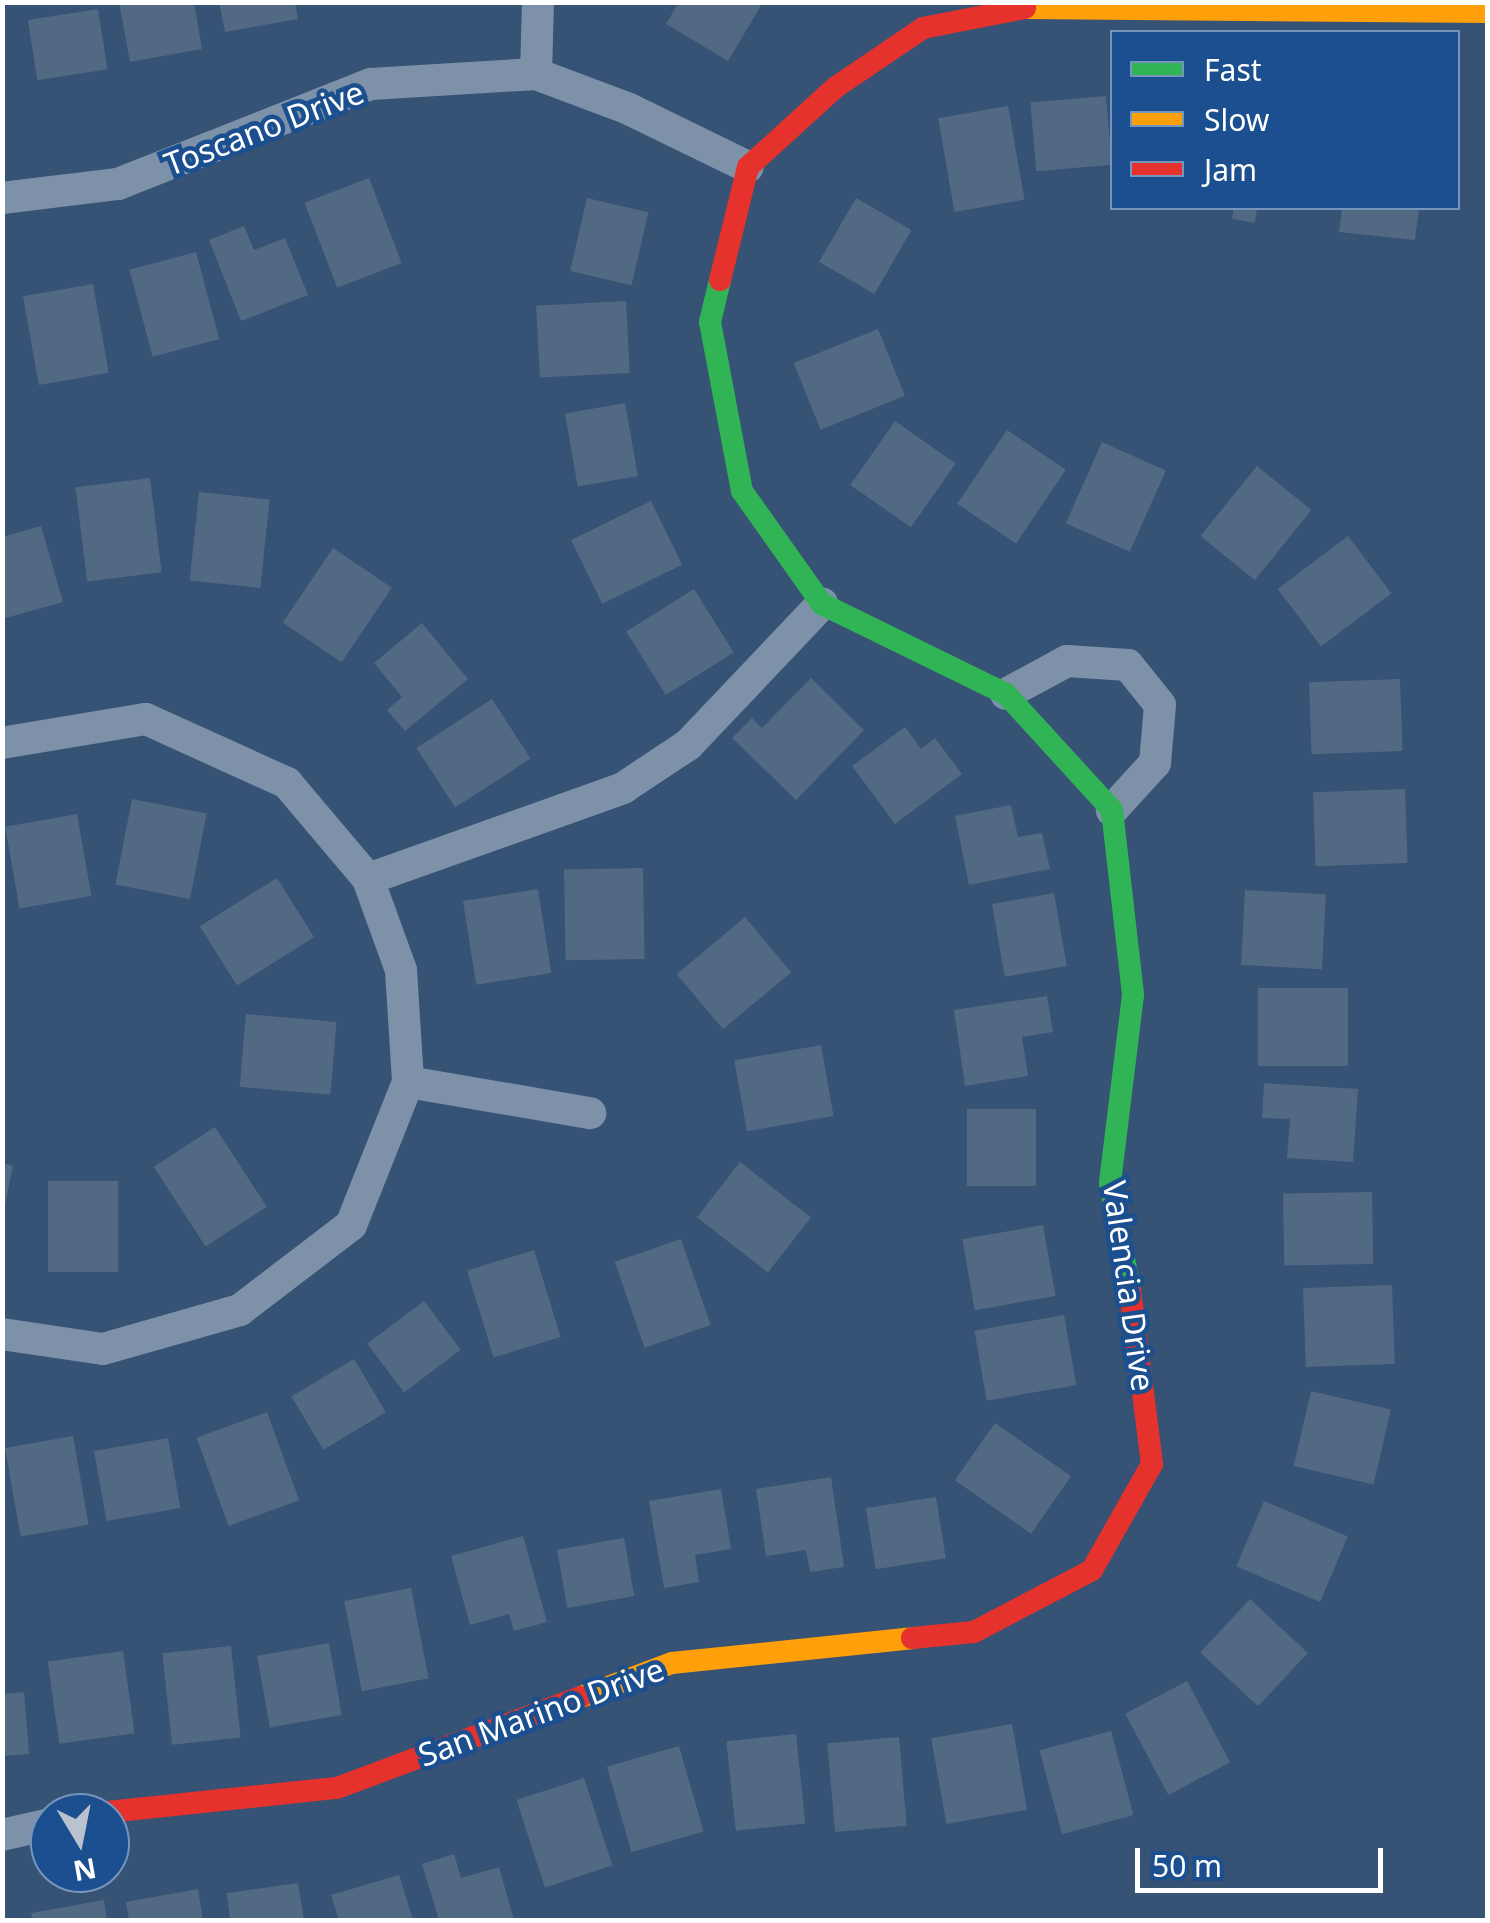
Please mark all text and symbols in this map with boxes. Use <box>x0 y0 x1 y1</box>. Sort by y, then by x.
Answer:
legend <box>1110 30 1460 210</box>
text: Fast <box>1204 49 1262 90</box>
street label: Toscano Drive <box>159 72 369 184</box>
text: Slow <box>1204 99 1269 140</box>
text: Jam <box>1204 149 1257 190</box>
street label: Valencia Drive <box>1095 1179 1163 1393</box>
street label: San Marino Drive <box>413 1650 669 1774</box>
north arrow <box>30 1793 130 1893</box>
scale bar <box>1140 1828 1388 1890</box>
text: 50 m <box>1152 1845 1222 1886</box>
text: N <box>70 1850 99 1891</box>

